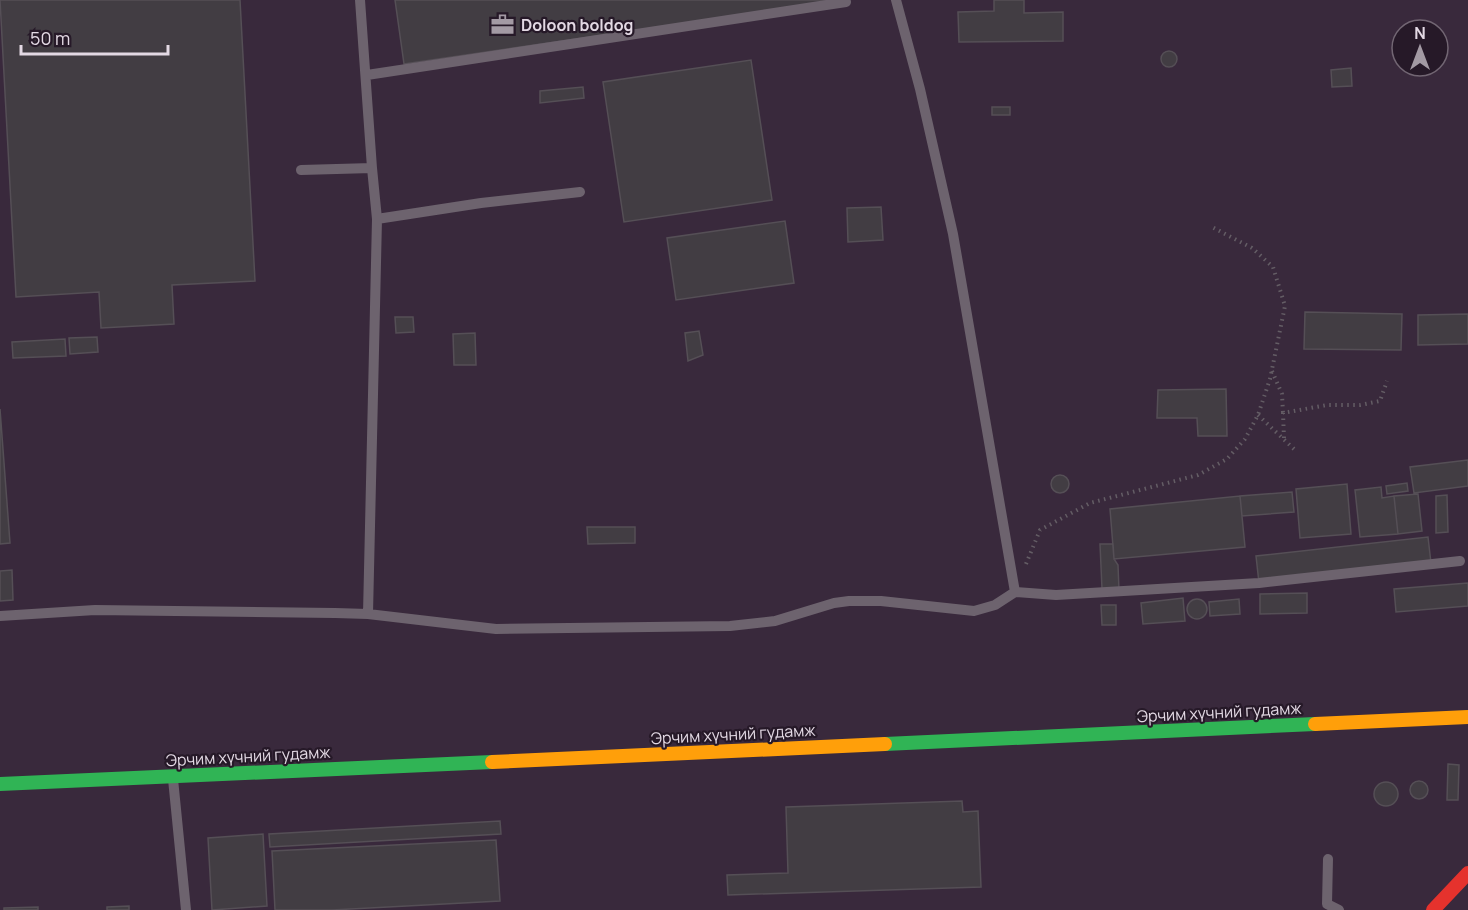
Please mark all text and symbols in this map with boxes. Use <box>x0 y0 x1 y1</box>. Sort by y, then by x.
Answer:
office icon: Doloon boldog <box>490 12 516 38</box>
place label: Doloon boldog <box>521 14 633 36</box>
scale bar <box>21 18 168 56</box>
north arrow <box>1390 18 1450 78</box>
text: N <box>1414 22 1426 44</box>
text: 50 m <box>30 26 70 50</box>
street label: Эрчим хүчний гудамж <box>1136 697 1303 727</box>
street label: Эрчим хүчний гудамж <box>650 719 817 749</box>
street label: Эрчим хүчний гудамж <box>165 741 332 771</box>

